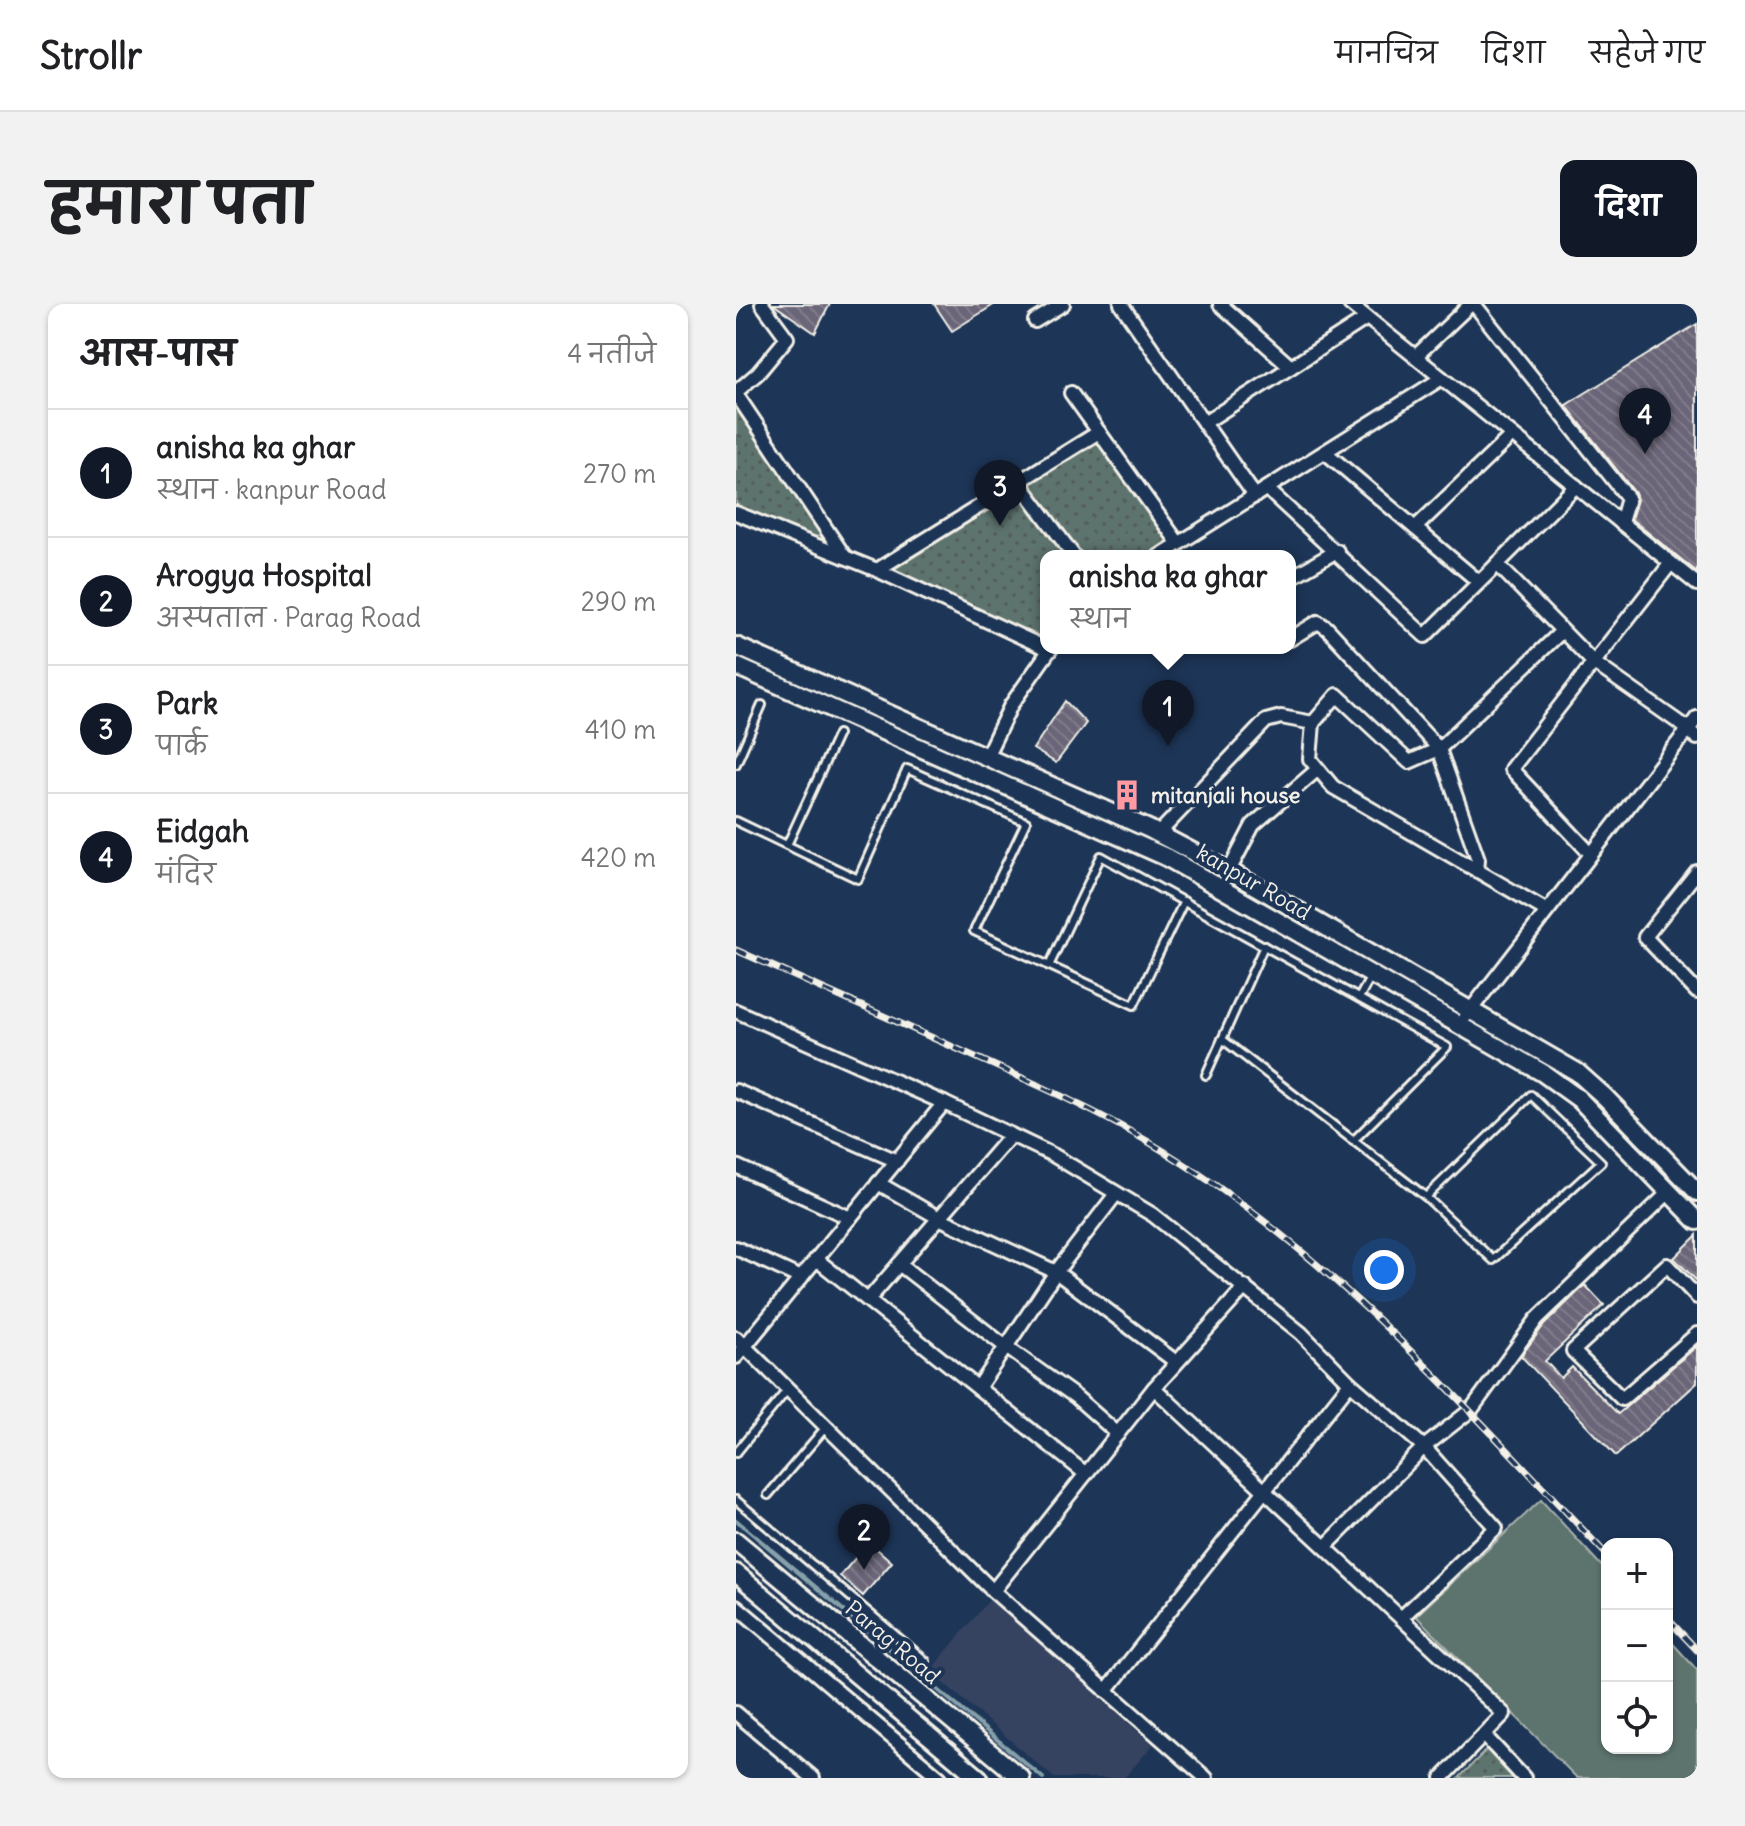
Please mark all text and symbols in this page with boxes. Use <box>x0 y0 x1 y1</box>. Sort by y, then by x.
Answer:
text: Strollr <box>40 32 142 79</box>
text: मानचित्र <box>1335 35 1438 71</box>
text: दिशा <box>1482 35 1545 71</box>
text: सहेजे गए <box>1589 35 1705 71</box>
button: दिशा <box>1560 160 1697 257</box>
text: हमारा पता <box>48 168 310 238</box>
text: आस-पास <box>80 331 236 374</box>
text: 4 नतीजे <box>567 337 656 370</box>
pin: 4 <box>1619 388 1671 454</box>
text: anisha ka ghar <box>156 428 355 466</box>
text: 1 <box>101 457 111 490</box>
text: 270 m <box>583 457 656 490</box>
pin: 3 <box>974 460 1026 526</box>
text: स्थान · kanpur Road <box>156 473 387 506</box>
popup <box>1040 550 1296 654</box>
text: Arogya Hospital <box>156 556 372 594</box>
text: anisha ka ghar <box>1068 557 1268 595</box>
text: 2 <box>99 585 113 618</box>
text: 290 m <box>581 585 656 618</box>
text: अस्पताल · Parag Road <box>156 601 421 634</box>
text: स्थान <box>1068 602 1130 635</box>
pin: 1 <box>1142 680 1194 746</box>
text: Park <box>156 684 218 722</box>
text: 3 <box>99 713 113 746</box>
text: 410 m <box>585 713 656 746</box>
text: पार्क <box>156 729 207 762</box>
building icon: mitanjali house <box>1110 778 1144 812</box>
place label: mitanjali house <box>1151 781 1300 809</box>
text: Eidgah <box>156 812 249 850</box>
street label: kanpur Road <box>1192 838 1316 926</box>
text: 4 <box>98 841 114 874</box>
text: 420 m <box>581 841 656 874</box>
text: मंदिर <box>156 857 216 890</box>
your location <box>1364 1250 1404 1290</box>
pin: 2 <box>838 1504 890 1570</box>
map controls <box>1601 1538 1673 1754</box>
button: + <box>1601 1538 1673 1610</box>
street label: Parag Road <box>840 1594 946 1690</box>
button: − <box>1601 1610 1673 1682</box>
button: locate <box>1601 1682 1673 1754</box>

